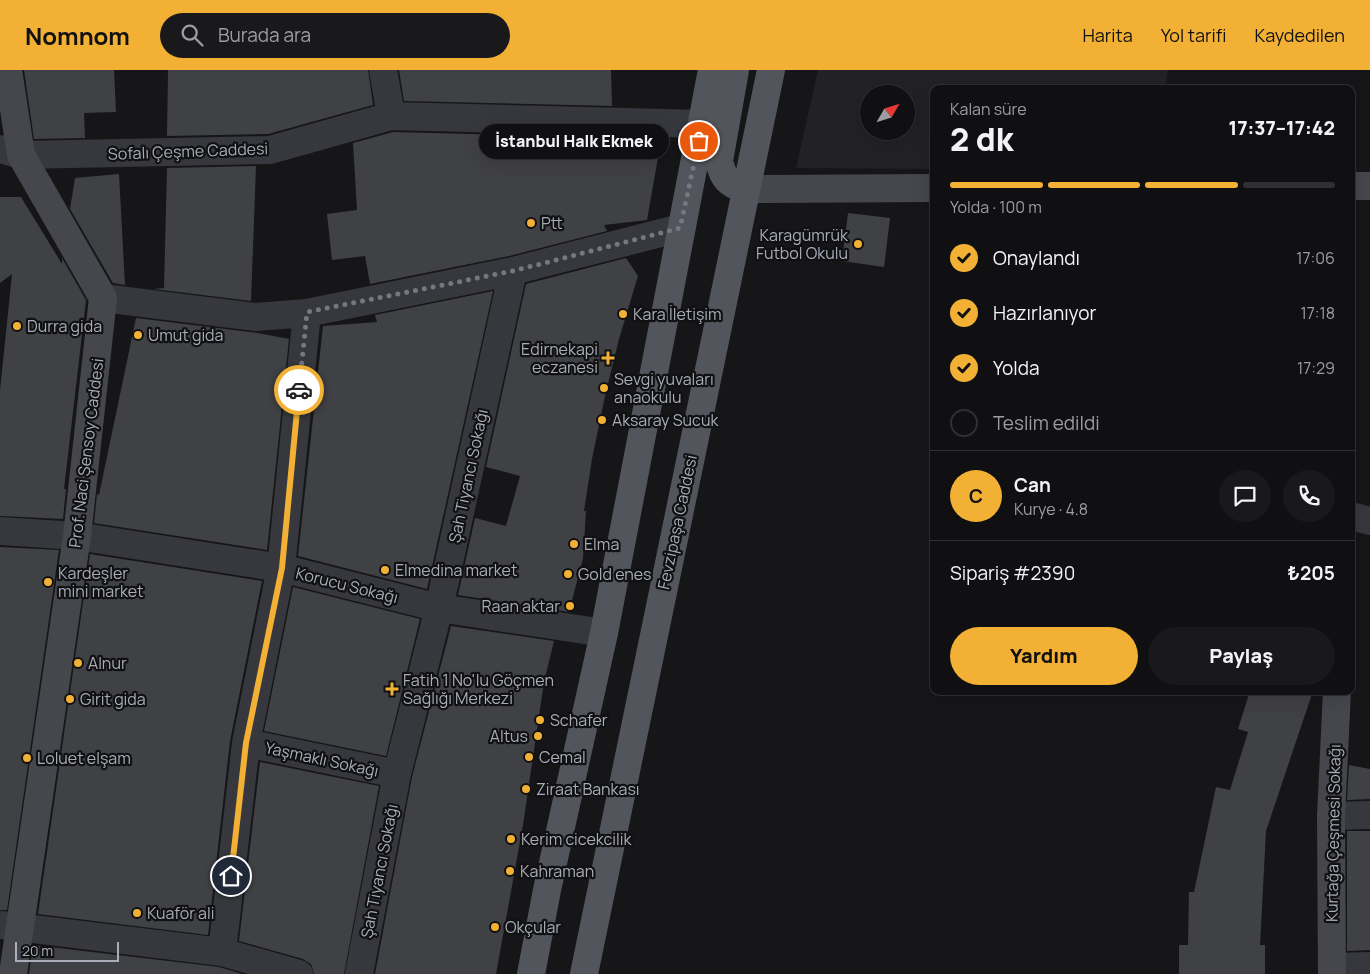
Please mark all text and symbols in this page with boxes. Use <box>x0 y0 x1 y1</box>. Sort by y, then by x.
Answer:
search box <box>160 13 510 58</box>
text: Nomnom <box>25 19 130 52</box>
icon: search <box>178 21 206 49</box>
text: Burada ara <box>218 22 311 48</box>
text: Harita <box>1083 23 1133 47</box>
text: Yol tarifi <box>1161 23 1227 47</box>
text: Kaydedilen <box>1255 23 1345 47</box>
north arrow <box>860 85 915 140</box>
map controls <box>860 85 915 140</box>
text: Kalan süre <box>950 98 1027 120</box>
text: 17:37–17:42 <box>1229 115 1335 141</box>
text: 2 dk <box>950 117 1013 161</box>
pin <box>678 120 720 162</box>
callout: İstanbul Halk Ekmek <box>479 124 669 158</box>
icon: bag <box>685 127 713 155</box>
text: İstanbul Halk Ekmek <box>495 130 653 152</box>
street label: Sofalı Çeşme Caddesi <box>107 137 269 165</box>
text: Yolda · 100 m <box>950 196 1042 218</box>
place label: Ptt <box>541 212 563 234</box>
marker: Ptt <box>525 217 537 229</box>
place label: Karagümrük Futbol Okulu <box>756 224 849 264</box>
marker: Karagümrük Futbol Okulu <box>852 238 864 250</box>
icon: check <box>950 244 978 272</box>
text: Onaylandı <box>993 245 1080 271</box>
text: 17:06 <box>1296 247 1335 269</box>
icon: check <box>950 299 978 327</box>
text: Hazırlanıyor <box>993 300 1096 326</box>
text: 17:18 <box>1300 302 1335 324</box>
place label: Kara İletişim <box>633 303 722 325</box>
marker: Kara İletişim <box>617 308 629 320</box>
place label: Durra gida <box>27 315 102 337</box>
marker: Durra gida <box>11 320 23 332</box>
place label: Umut gida <box>148 324 224 346</box>
marker: Umut gida <box>132 329 144 341</box>
place label: Edirnekapi eczanesi <box>521 338 598 378</box>
marker: Edirnekapi eczanesi <box>602 352 614 364</box>
icon: check <box>950 354 978 382</box>
text: Yolda <box>993 355 1040 381</box>
street label: Prof. Naci Şensoy Caddesi <box>63 357 109 549</box>
text: 17:29 <box>1297 357 1335 379</box>
courier <box>274 365 324 415</box>
place label: Sevgi yuvaları anaokulu <box>614 368 714 408</box>
icon: car <box>285 376 313 404</box>
marker: Sevgi yuvaları anaokulu <box>598 382 610 394</box>
street label: Şah Tiyancı Sokağı <box>443 407 493 545</box>
place label: Aksaray Sucuk <box>612 409 719 431</box>
text: Teslim edildi <box>993 410 1100 436</box>
marker: Aksaray Sucuk <box>596 414 608 426</box>
street label: Fevzipaşa Caddesi <box>652 453 702 591</box>
button: chat <box>1219 470 1271 522</box>
button: phone <box>1283 470 1335 522</box>
text: Can <box>1014 472 1051 498</box>
text: C <box>969 483 983 509</box>
text: Kurye · 4.8 <box>1014 498 1088 520</box>
place label: Elma <box>584 533 619 555</box>
marker: Elma <box>568 538 580 550</box>
place label: Elmedina market <box>395 559 517 581</box>
text: Sipariş #2390 <box>950 560 1075 586</box>
text: ₺205 <box>1288 560 1335 586</box>
place label: Kardeşler mini market <box>58 562 144 602</box>
street label: Korucu Sokağı <box>294 562 400 608</box>
place label: Gold enes <box>578 563 651 585</box>
marker: Elmedina market <box>379 564 391 576</box>
marker: Gold enes <box>562 568 574 580</box>
marker: Kardeşler mini market <box>42 576 54 588</box>
place label: Raan aktar <box>482 595 560 617</box>
marker: Raan aktar <box>564 600 576 612</box>
button: Yardım <box>950 627 1138 685</box>
button: Paylaş <box>1148 627 1335 685</box>
place label: Alnur <box>88 652 127 674</box>
marker: Alnur <box>72 657 84 669</box>
place label: Fatih 1 No'lu Göçmen Sağlığı Merkezi <box>403 669 554 709</box>
marker: Fatih 1 No'lu Göçmen Sağlığı Merkezi <box>385 682 399 696</box>
place label: Girit gida <box>80 688 146 710</box>
marker: Girit gida <box>64 693 76 705</box>
place label: Schafer <box>550 709 608 731</box>
marker: Schafer <box>534 714 546 726</box>
place label: Altus <box>490 725 528 747</box>
marker: Altus <box>532 730 544 742</box>
street label: Yaşmaklı Sokağı <box>263 736 381 782</box>
street label: Kurtağa Çeşmesi Sokağı <box>1320 744 1346 922</box>
place label: Cemal <box>539 746 586 768</box>
place label: Loluet elşam <box>37 747 131 769</box>
marker: Cemal <box>523 751 535 763</box>
marker: Loluet elşam <box>21 752 33 764</box>
place label: Ziraat Bankası <box>536 778 640 800</box>
marker: Ziraat Bankası <box>520 783 532 795</box>
street label: Şah Tiyancı Sokağı <box>355 802 403 940</box>
place label: Kerim cicekcilik <box>521 828 632 850</box>
marker: Kerim cicekcilik <box>505 833 517 845</box>
pin <box>210 855 252 897</box>
place label: Kahraman <box>520 860 594 882</box>
icon: home <box>217 862 245 890</box>
marker: Kahraman <box>504 865 516 877</box>
place label: Kuaför ali <box>147 902 214 924</box>
marker: Kuaför ali <box>131 907 143 919</box>
place label: Okçular <box>505 916 561 938</box>
marker: Okçular <box>489 921 501 933</box>
scale bar <box>15 939 119 962</box>
text: 20 m <box>22 941 53 960</box>

